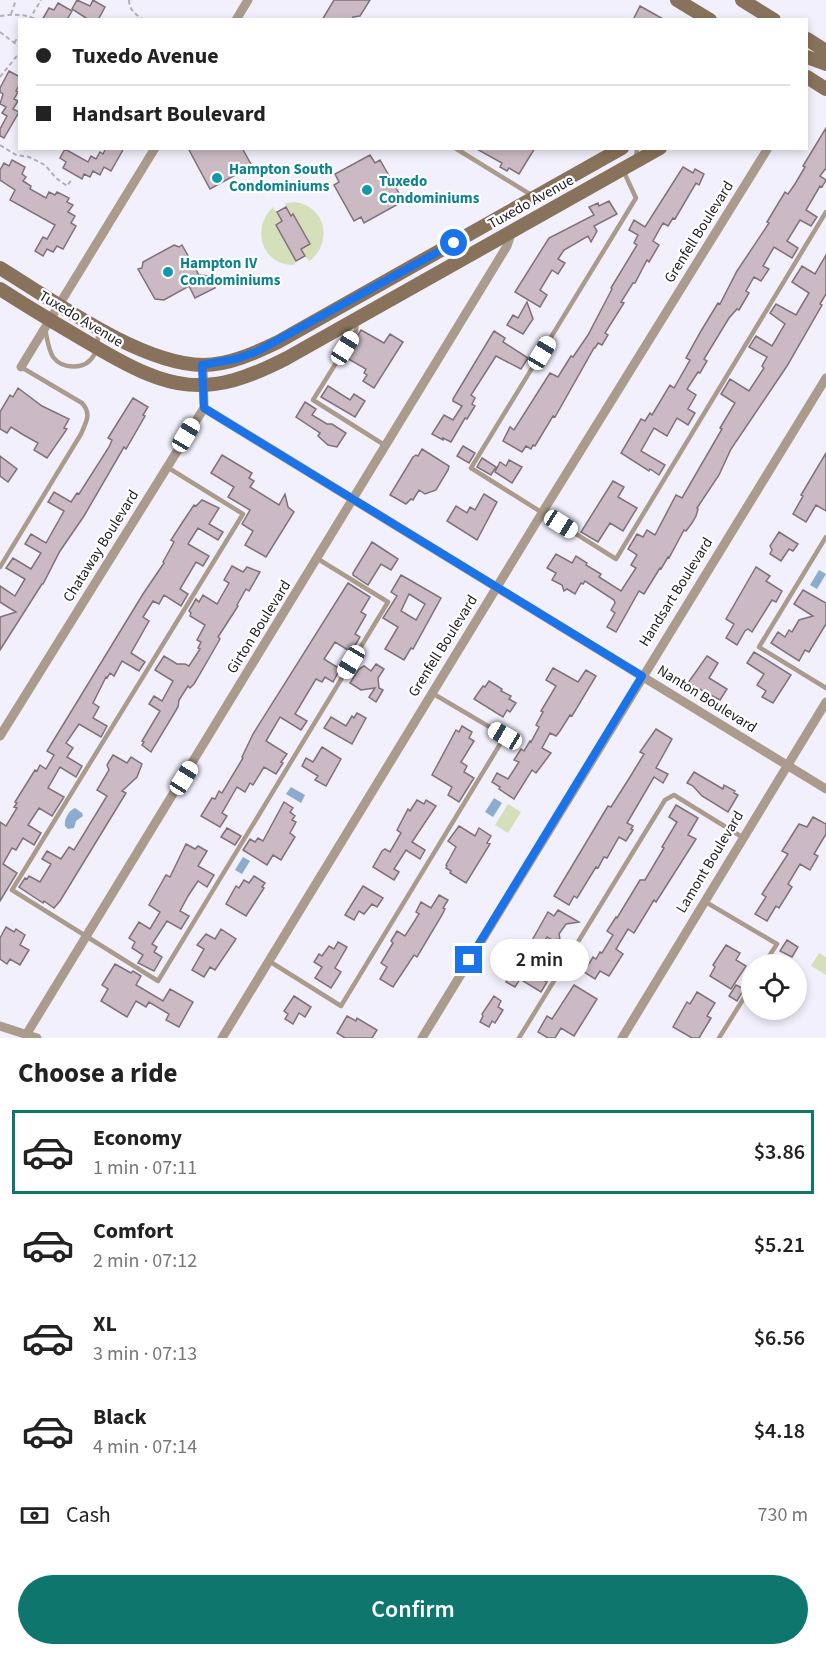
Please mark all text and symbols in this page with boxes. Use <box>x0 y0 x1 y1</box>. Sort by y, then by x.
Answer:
text: Tuxedo Avenue <box>72 40 219 72</box>
text: Handsart Boulevard <box>72 98 266 130</box>
place label: Hampton South Condominiums <box>229 159 333 197</box>
street label: Tuxedo Avenue <box>484 170 578 234</box>
marker: Hampton South Condominiums <box>210 171 224 185</box>
place label: Tuxedo Condominiums <box>379 171 480 209</box>
street label: Grenfell Boulevard <box>659 177 739 287</box>
marker: Tuxedo Condominiums <box>360 183 374 197</box>
route start <box>440 229 467 256</box>
place label: Hampton IV Condominiums <box>180 253 281 291</box>
marker: Hampton IV Condominiums <box>161 265 175 279</box>
street label: Tuxedo Avenue <box>35 286 127 352</box>
car <box>328 328 362 368</box>
car <box>525 333 559 373</box>
car <box>169 415 203 455</box>
street label: Chataway Boulevard <box>58 486 144 606</box>
car <box>541 507 581 541</box>
street label: Handsart Boulevard <box>634 533 718 651</box>
street label: Girton Boulevard <box>222 576 296 678</box>
street label: Grenfell Boulevard <box>403 591 483 701</box>
car <box>334 642 368 682</box>
street label: Nanton Boulevard <box>653 660 761 738</box>
car <box>485 719 525 753</box>
car <box>167 758 201 798</box>
street label: Lamont Boulevard <box>671 807 749 917</box>
callout: 2 min <box>490 939 589 981</box>
route end <box>455 946 482 973</box>
text: 2 min <box>516 946 563 974</box>
map controls <box>741 954 807 1020</box>
button: locate <box>741 954 807 1020</box>
text: Choose a ride <box>18 1054 178 1093</box>
text: Economy <box>93 1122 182 1154</box>
icon: car <box>21 1125 75 1179</box>
text: $3.86 <box>754 1136 805 1168</box>
text: 1 min · 07:11 <box>93 1154 197 1182</box>
text: Comfort <box>93 1215 174 1247</box>
icon: car <box>21 1218 75 1272</box>
text: $5.21 <box>754 1229 805 1261</box>
text: 2 min · 07:12 <box>93 1247 197 1275</box>
text: XL <box>93 1308 117 1340</box>
icon: car <box>21 1311 75 1365</box>
text: $6.56 <box>754 1322 805 1354</box>
text: 3 min · 07:13 <box>93 1340 197 1368</box>
text: Black <box>93 1401 147 1433</box>
icon: car <box>21 1404 75 1458</box>
text: $4.18 <box>754 1415 805 1447</box>
text: 4 min · 07:14 <box>93 1433 197 1461</box>
icon: cash <box>18 1499 51 1532</box>
text: Cash <box>66 1499 111 1531</box>
text: 730 m <box>758 1501 808 1529</box>
button: Confirm <box>18 1575 808 1644</box>

